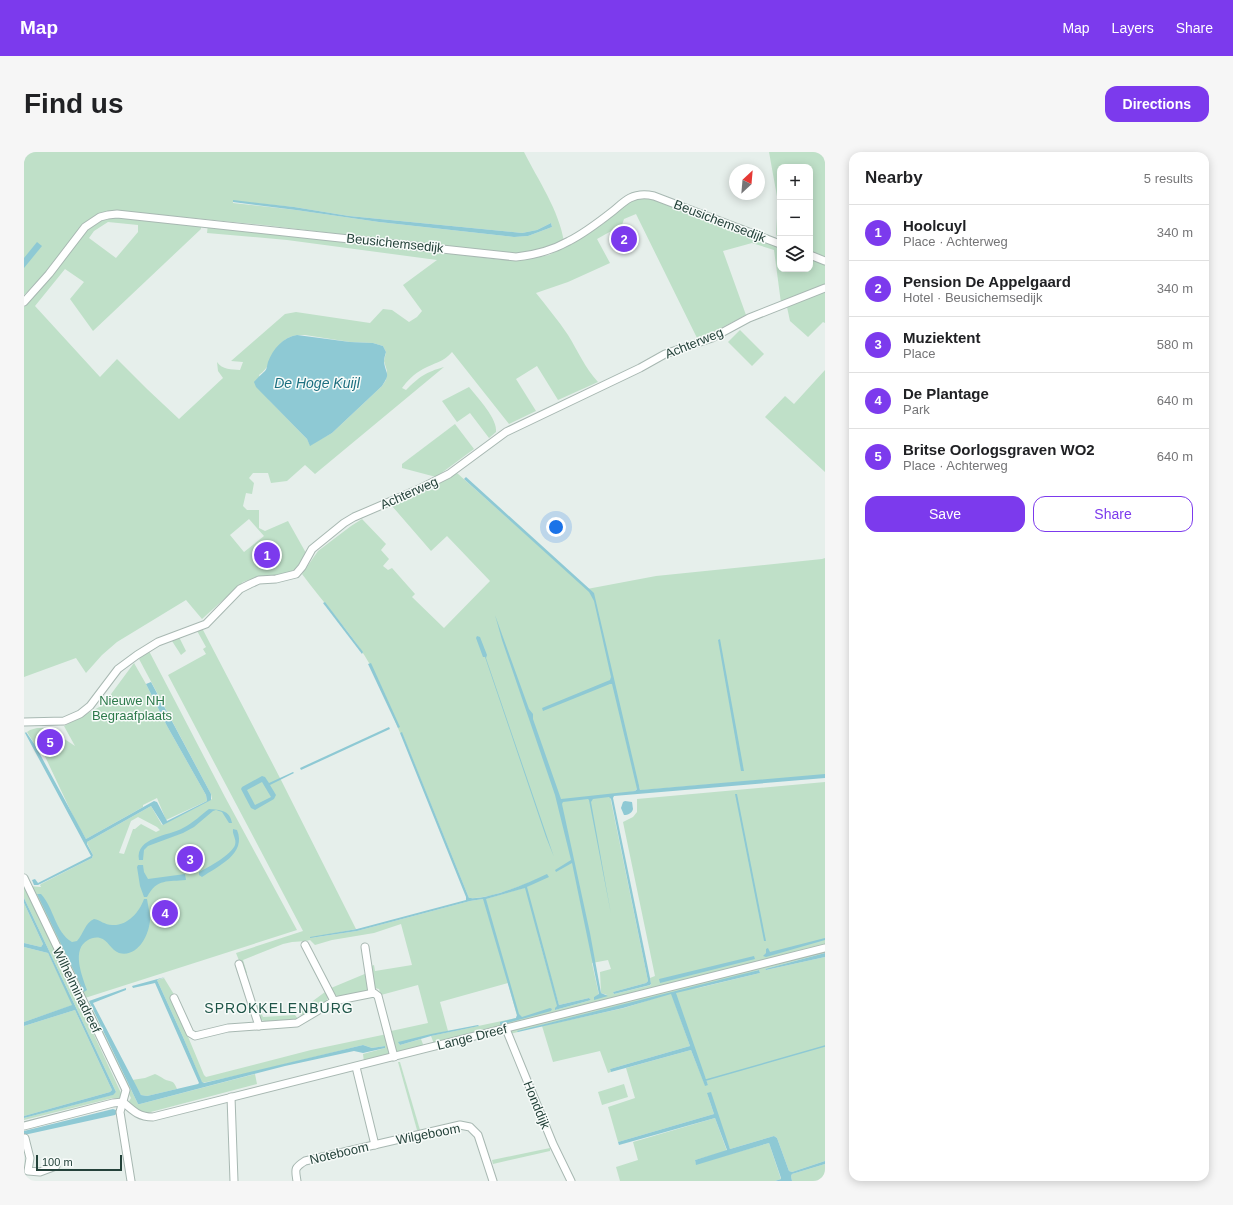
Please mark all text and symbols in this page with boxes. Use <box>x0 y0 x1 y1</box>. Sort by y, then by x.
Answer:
text: Map <box>20 17 58 38</box>
text: Map <box>1062 20 1090 36</box>
text: Layers <box>1112 20 1154 36</box>
text: Share <box>1176 20 1213 36</box>
button: Directions <box>1105 86 1209 122</box>
text: Find us <box>24 88 124 119</box>
north arrow <box>729 164 765 200</box>
map controls <box>777 164 813 272</box>
button: + <box>777 164 813 200</box>
text: Nearby <box>865 168 923 187</box>
text: 5 results <box>1144 171 1193 186</box>
street label: Beusichemsedijk <box>672 197 769 246</box>
button: − <box>777 200 813 236</box>
text: Hoolcuyl <box>903 217 966 234</box>
pin: 2 <box>611 224 637 254</box>
text: 1 <box>874 225 882 240</box>
text: 340 m <box>1157 225 1193 240</box>
street label: Beusichemsedijk <box>346 230 445 256</box>
text: Place · Achterweg <box>903 234 1008 249</box>
button: layers <box>777 236 813 272</box>
text: Pension De Appelgaard <box>903 273 1071 290</box>
text: 2 <box>874 281 882 296</box>
text: 340 m <box>1157 281 1193 296</box>
text: Hotel · Beusichemsedijk <box>903 290 1042 305</box>
street label: Achterweg <box>663 325 725 361</box>
text: Muziektent <box>903 329 981 346</box>
text: 3 <box>874 337 882 352</box>
text: 580 m <box>1157 337 1193 352</box>
text: Place <box>903 346 936 361</box>
water label: De Hoge Kuijl <box>274 375 361 391</box>
text: De Plantage <box>903 385 989 402</box>
text: 4 <box>874 393 882 408</box>
text: 640 m <box>1157 393 1193 408</box>
text: Park <box>903 402 930 417</box>
text: Britse Oorlogsgraven WO2 <box>903 441 1095 458</box>
text: 5 <box>874 449 882 464</box>
text: 640 m <box>1157 449 1193 464</box>
text: Place · Achterweg <box>903 458 1008 473</box>
street label: Achterweg <box>378 474 440 512</box>
button: Save <box>865 496 1025 532</box>
button: Share <box>1033 496 1193 532</box>
your location <box>546 517 566 537</box>
pin: 1 <box>254 540 280 570</box>
park label: Nieuwe NH Begraafplaats <box>92 693 173 723</box>
pin: 5 <box>37 727 63 757</box>
pin: 3 <box>177 844 203 874</box>
pin: 4 <box>152 898 178 928</box>
street label: Wilhelminadreef <box>50 945 104 1036</box>
district label: SPROKKELENBURG <box>204 1000 354 1016</box>
street label: Lange Dreef <box>435 1021 509 1053</box>
street label: Honddijk <box>521 1079 554 1132</box>
street label: Wilgeboom <box>395 1120 461 1148</box>
street label: Noteboom <box>308 1139 370 1167</box>
scale bar <box>36 1153 122 1172</box>
text: 100 m <box>42 1156 73 1168</box>

